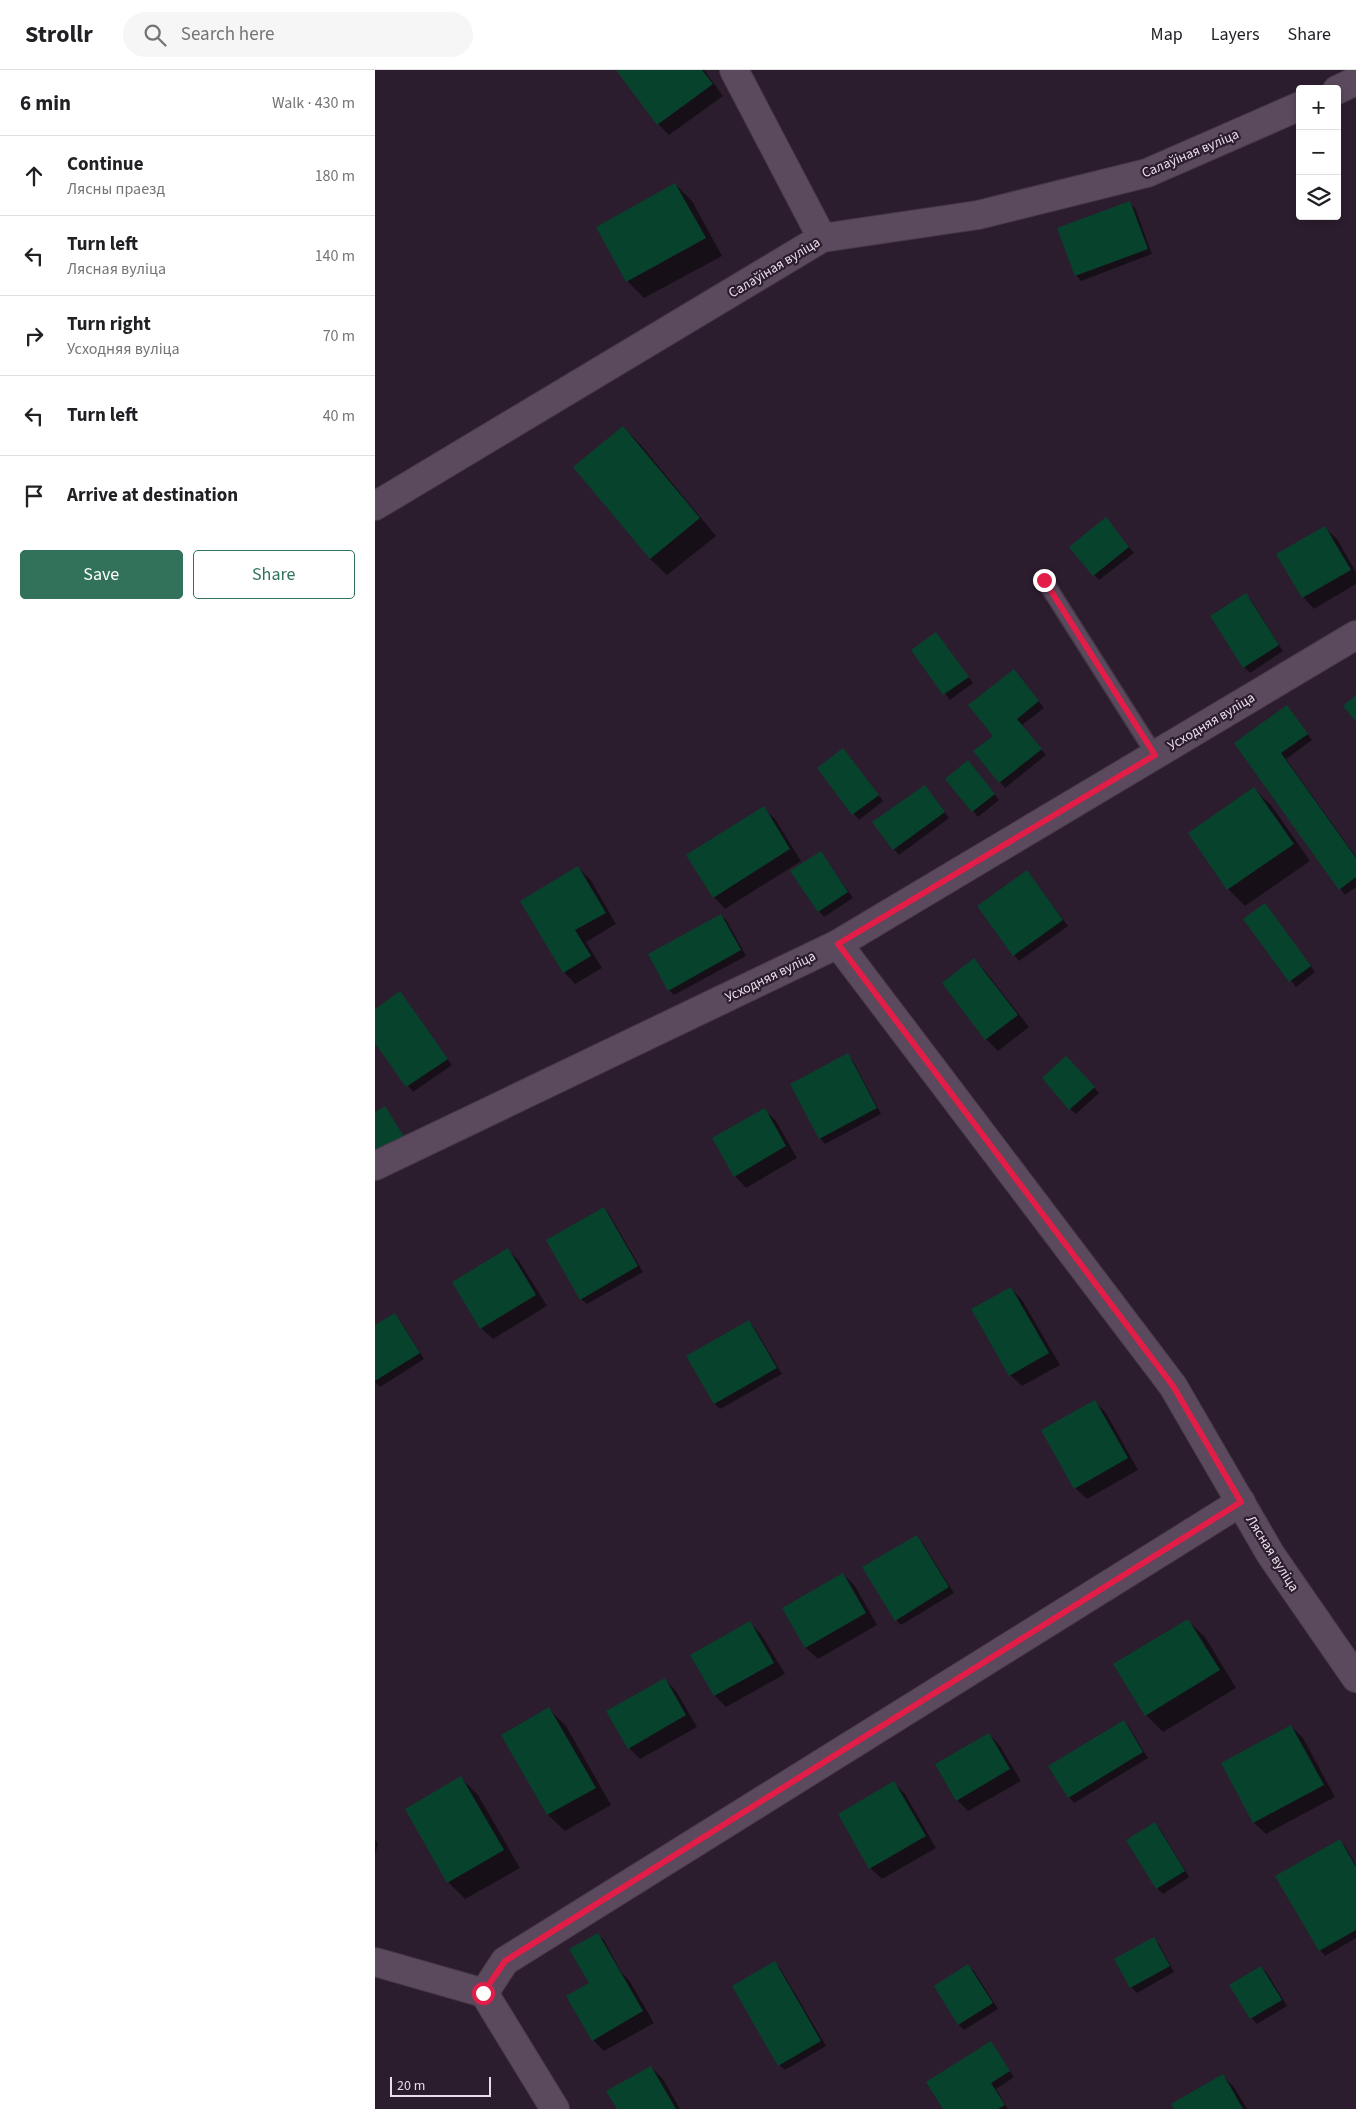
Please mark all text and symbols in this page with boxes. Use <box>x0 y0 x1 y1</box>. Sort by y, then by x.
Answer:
search box <box>123 12 473 57</box>
text: Strollr <box>25 17 93 52</box>
icon: search <box>141 21 169 49</box>
text: Search here <box>181 21 274 48</box>
text: Map <box>1151 22 1183 47</box>
text: Layers <box>1211 22 1260 47</box>
text: Share <box>1288 22 1331 47</box>
map controls <box>1296 85 1341 220</box>
button: + <box>1296 85 1341 130</box>
text: 6 min <box>20 88 71 118</box>
text: Walk · 430 m <box>272 92 355 114</box>
street label: Салаўіная вуліца <box>1139 124 1242 183</box>
button: − <box>1296 130 1341 175</box>
text: Continue <box>67 151 144 178</box>
icon: ahead <box>20 162 48 190</box>
text: 180 m <box>315 165 355 187</box>
button: layers <box>1296 175 1341 220</box>
text: Лясны праезд <box>67 178 165 200</box>
text: Turn left <box>67 231 138 258</box>
street label: Салаўіная вуліца <box>725 233 824 303</box>
icon: left <box>20 242 48 270</box>
text: 140 m <box>315 245 355 267</box>
text: Лясная вуліца <box>67 258 166 280</box>
text: Turn right <box>67 311 151 338</box>
icon: right <box>20 322 48 350</box>
text: 70 m <box>323 325 355 347</box>
text: Усходняя вуліца <box>67 338 180 360</box>
icon: left <box>20 402 48 430</box>
text: Turn left <box>67 402 138 429</box>
text: 40 m <box>323 405 355 427</box>
icon: arrive <box>20 482 48 510</box>
text: Arrive at destination <box>67 482 238 509</box>
button: Save <box>20 550 183 599</box>
button: Share <box>193 550 355 599</box>
route end <box>1033 569 1056 592</box>
street label: Усходняя вуліца <box>1164 688 1259 756</box>
street label: Усходняя вуліца <box>722 946 819 1007</box>
street label: Лясная вуліца <box>1241 1511 1304 1596</box>
route start <box>472 1982 495 2005</box>
scale bar <box>390 2074 491 2097</box>
text: 20 m <box>397 2076 425 2096</box>

